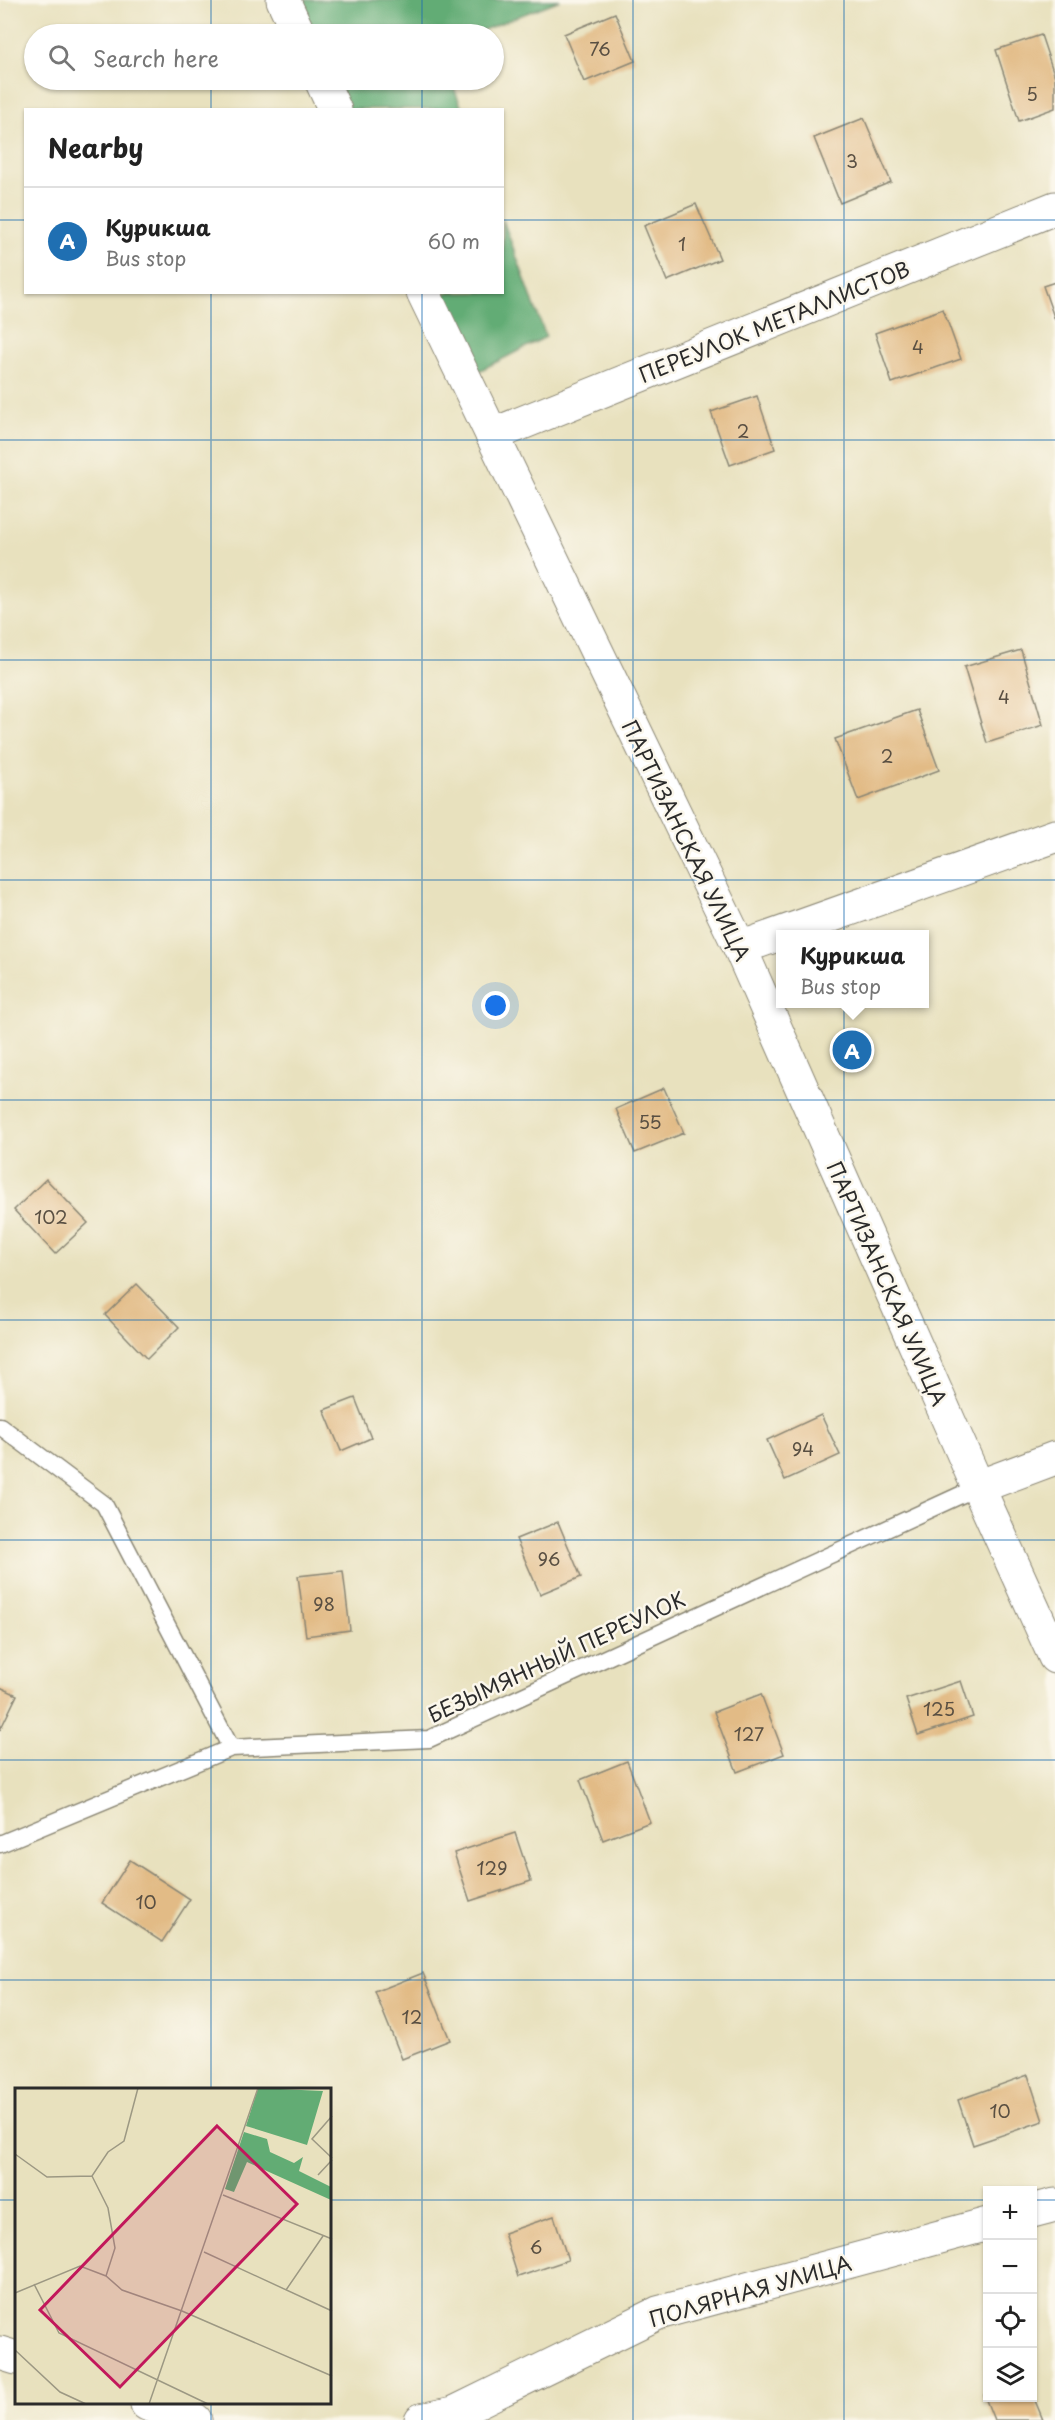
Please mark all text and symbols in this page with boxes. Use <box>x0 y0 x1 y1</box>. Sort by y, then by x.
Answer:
search box <box>24 24 504 90</box>
house number: 76 <box>589 35 611 62</box>
icon: search <box>45 41 78 74</box>
text: Search here <box>93 41 219 74</box>
house number: 5 <box>1026 80 1038 107</box>
text: Nearby <box>48 128 143 167</box>
house number: 3 <box>846 147 858 174</box>
text: Курикша <box>105 210 211 243</box>
text: A <box>60 226 75 256</box>
text: 60 m <box>428 226 480 256</box>
house number: 1 <box>678 230 686 257</box>
text: Bus stop <box>105 243 186 273</box>
street label: ПЕРЕУЛОК МЕТАЛЛИСТОВ <box>634 252 914 390</box>
house number: 4 <box>912 333 924 360</box>
house number: 2 <box>737 417 749 444</box>
house number: 4 <box>998 683 1010 710</box>
street label: ПАРТИЗАНСКАЯ УЛИЦА <box>615 714 759 966</box>
house number: 2 <box>881 742 893 769</box>
popup <box>776 930 929 1008</box>
text: Курикша <box>800 938 905 971</box>
text: Bus stop <box>800 971 881 1001</box>
your location <box>481 991 510 1020</box>
pin: A <box>832 1028 872 1072</box>
house number: 55 <box>638 1108 662 1135</box>
street label: ПАРТИЗАНСКАЯ УЛИЦА <box>820 1156 956 1410</box>
house number: 102 <box>34 1203 68 1230</box>
house number: 94 <box>792 1435 814 1462</box>
house number: 96 <box>538 1545 560 1572</box>
street label: БЕЗЫМЯННЫЙ ПЕРЕУЛОК <box>422 1582 690 1730</box>
house number: 98 <box>313 1590 335 1617</box>
house number: 125 <box>923 1695 955 1722</box>
house number: 127 <box>734 1720 764 1747</box>
house number: 129 <box>476 1854 508 1881</box>
house number: 10 <box>135 1888 157 1915</box>
house number: 12 <box>402 2003 422 2030</box>
inset map <box>15 2088 332 2405</box>
house number: 10 <box>989 2097 1011 2124</box>
map controls <box>983 2186 1037 2402</box>
button: + <box>983 2186 1037 2240</box>
house number: 6 <box>530 2233 542 2260</box>
button: − <box>983 2240 1037 2294</box>
street label: ПОЛЯРНАЯ УЛИЦА <box>645 2246 855 2334</box>
button: locate <box>983 2294 1037 2348</box>
button: layers <box>983 2348 1037 2402</box>

